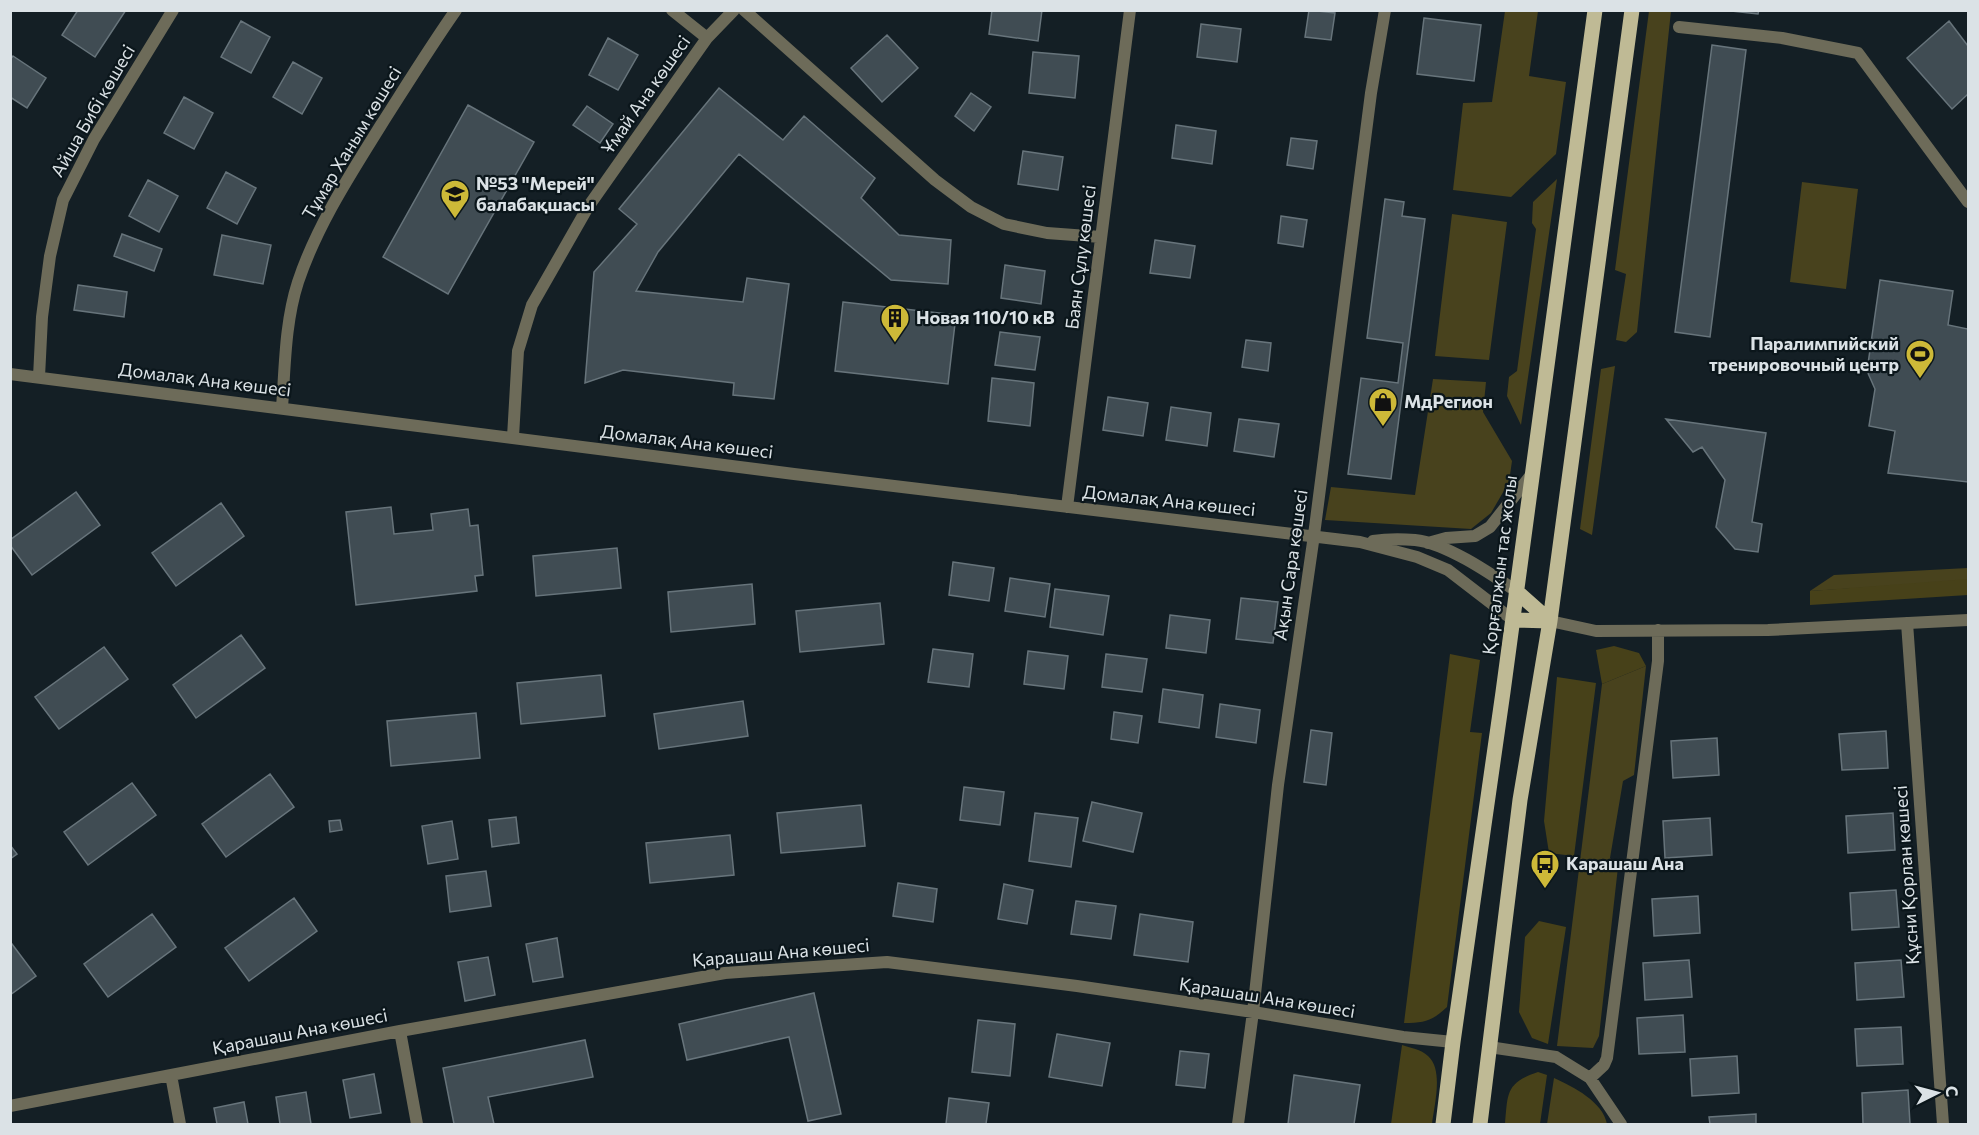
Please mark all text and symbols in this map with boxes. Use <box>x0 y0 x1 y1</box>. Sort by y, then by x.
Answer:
street label: Ұмай Ана көшесі <box>596 31 694 158</box>
street label: Айша Бибі көшесі <box>45 40 139 181</box>
street label: Тұмар Ханым көшесі <box>297 62 406 223</box>
place label: №53 "Мерей" балабақшасы <box>476 172 595 215</box>
school or university icon: №53 "Мерей" балабақшасы <box>439 178 471 220</box>
street label: Баян Сұлу көшесі <box>1060 183 1100 330</box>
building icon: Новая 110/10 кВ <box>879 302 911 344</box>
place label: Новая 110/10 кВ <box>916 306 1055 328</box>
place label: Паралимпийский тренировочный центр <box>1709 332 1899 375</box>
sports icon: Паралимпийский тренировочный центр <box>1904 338 1936 380</box>
street label: Домалақ Ана көшесі <box>118 358 293 401</box>
shop icon: МдРегион <box>1367 386 1399 428</box>
place label: МдРегион <box>1404 390 1493 412</box>
street label: Домалақ Ана көшесі <box>600 420 775 463</box>
street label: Қорғалжын тас жолы <box>1477 474 1521 656</box>
street label: Домалақ Ана көшесі <box>1082 480 1257 520</box>
street label: Ақын Сара көшесі <box>1269 488 1311 642</box>
street label: Құсни Қорлан көшесі <box>1889 785 1923 966</box>
bus stop icon: Карашаш Ана <box>1529 848 1561 890</box>
place label: Карашаш Ана <box>1566 852 1684 874</box>
street label: Қарашаш Ана көшесі <box>691 933 871 971</box>
street label: Қарашаш Ана көшесі <box>1178 972 1357 1022</box>
street label: Қарашаш Ана көшесі <box>210 1003 389 1059</box>
north arrow <box>1907 1063 1967 1123</box>
text: С <box>1942 1085 1962 1098</box>

